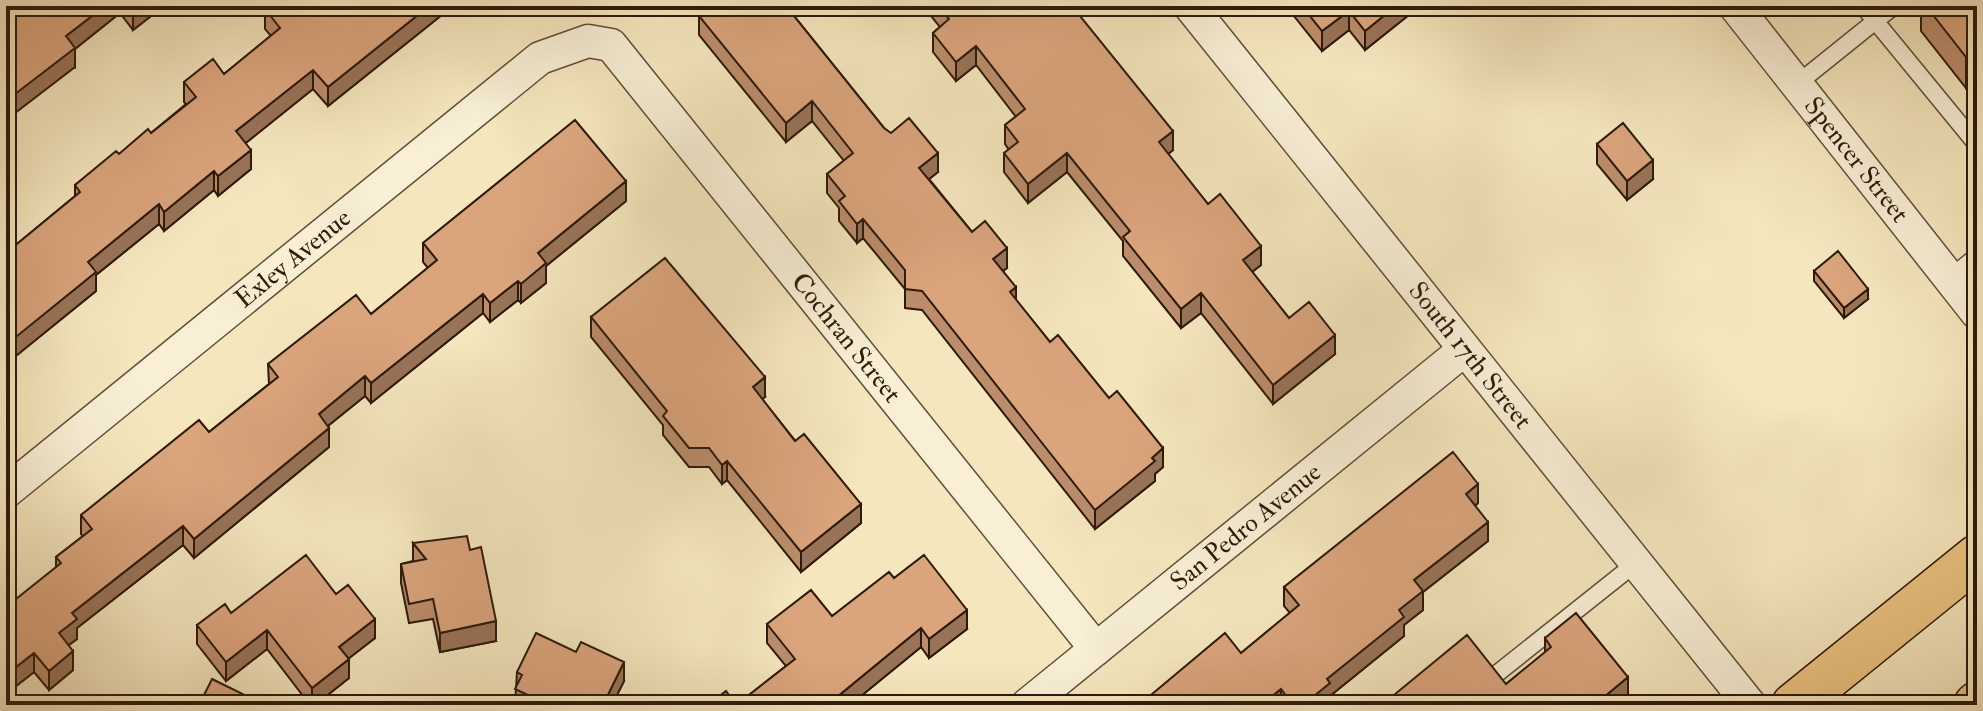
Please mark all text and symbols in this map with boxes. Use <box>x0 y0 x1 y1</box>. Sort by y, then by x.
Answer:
street label: Spencer Street <box>1797 91 1916 229</box>
street label: Exley Avenue <box>229 202 358 315</box>
street label: Cochran Street <box>784 266 908 409</box>
street label: South 17th Street <box>1402 276 1539 436</box>
street label: San Pedro Avenue <box>1164 456 1328 598</box>

